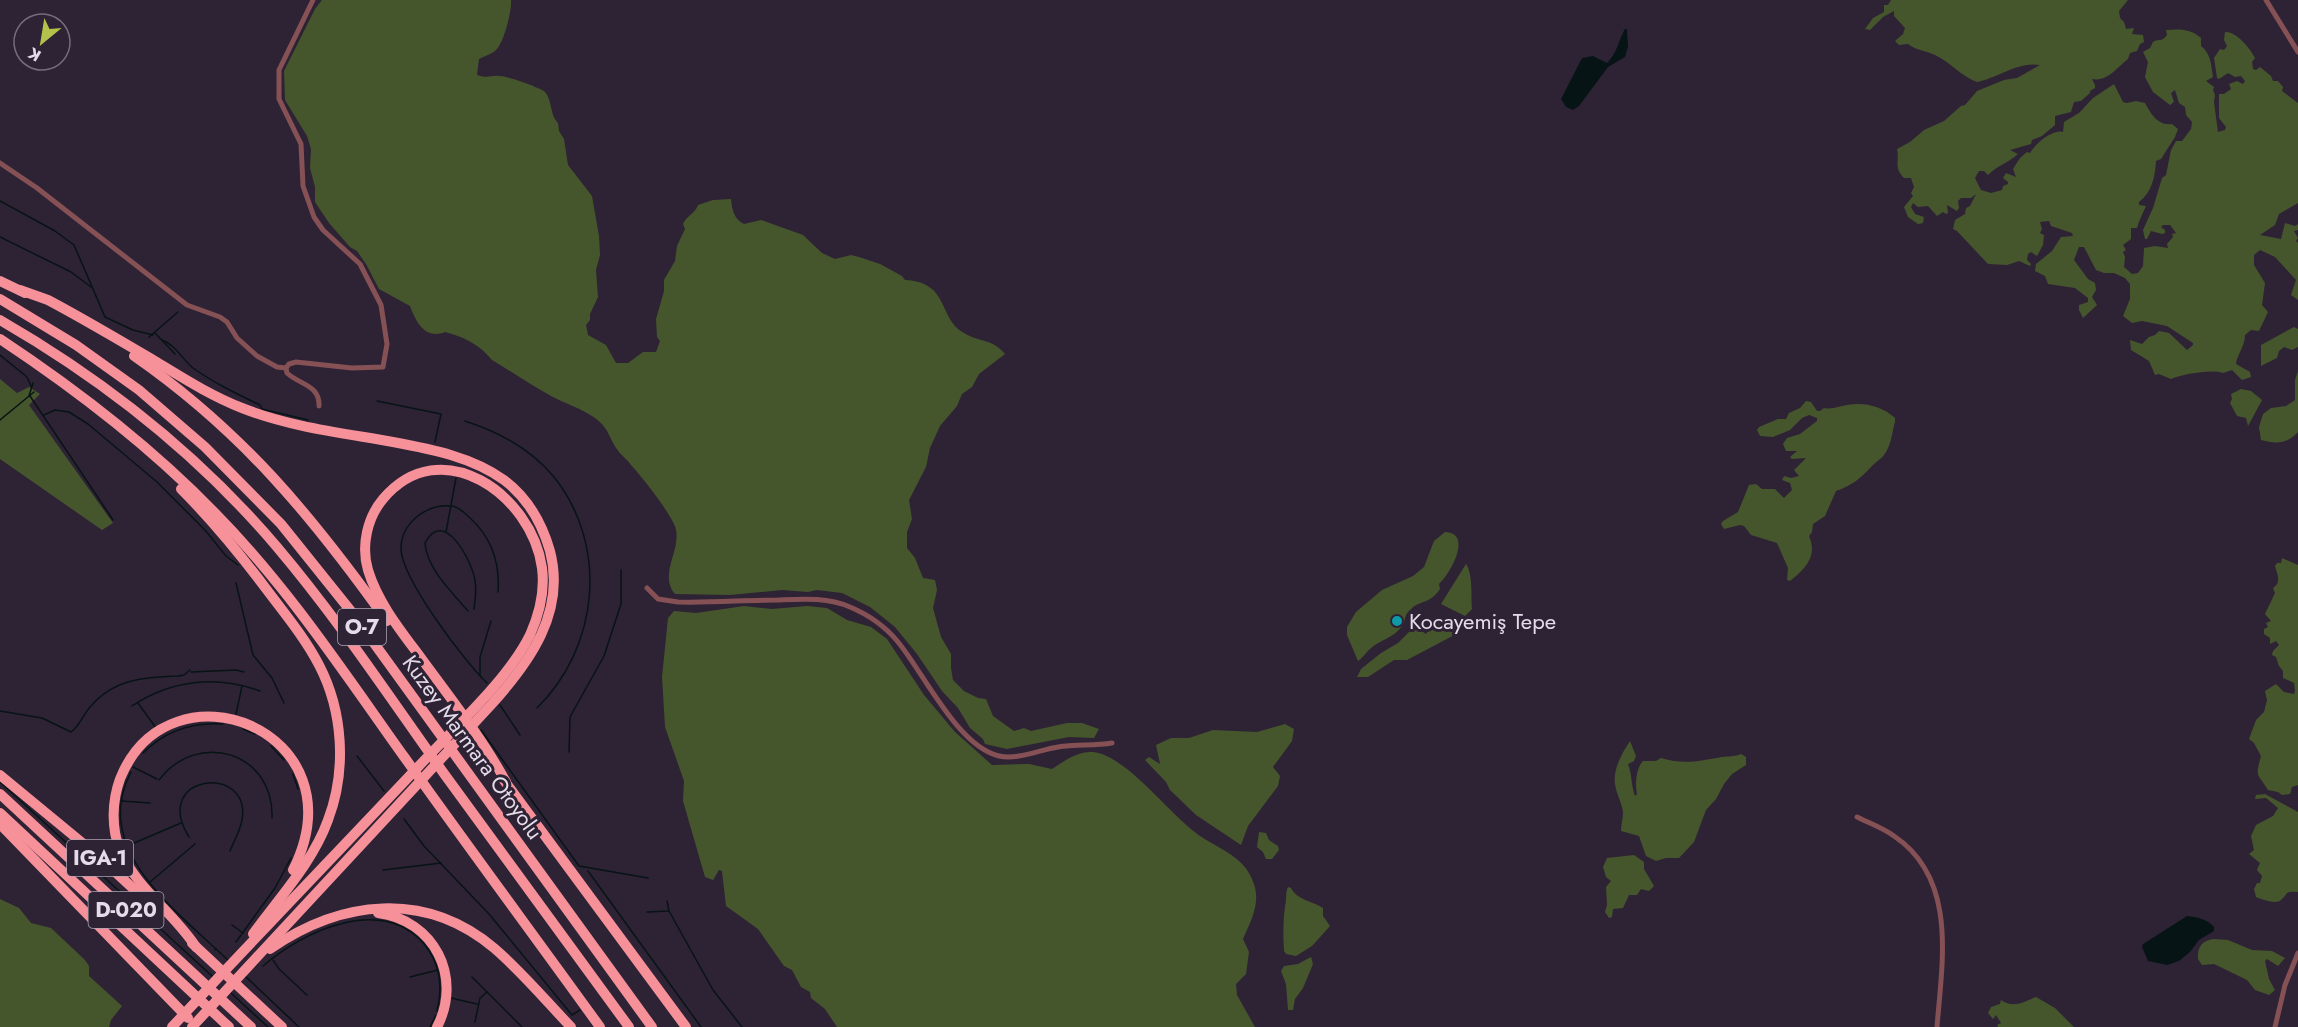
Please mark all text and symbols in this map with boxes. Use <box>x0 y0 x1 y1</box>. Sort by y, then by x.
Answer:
north arrow <box>12 12 72 72</box>
text: K <box>23 41 45 67</box>
place label: Kocayemiş Tepe <box>1409 605 1556 637</box>
road number: O-7 <box>338 609 386 645</box>
marker: Kocayemiş Tepe <box>1390 614 1404 628</box>
street label: Kuzey Marmara Otoyolu <box>395 648 551 846</box>
road number: IGA-1 <box>67 840 133 876</box>
road number: D-020 <box>88 892 164 928</box>

